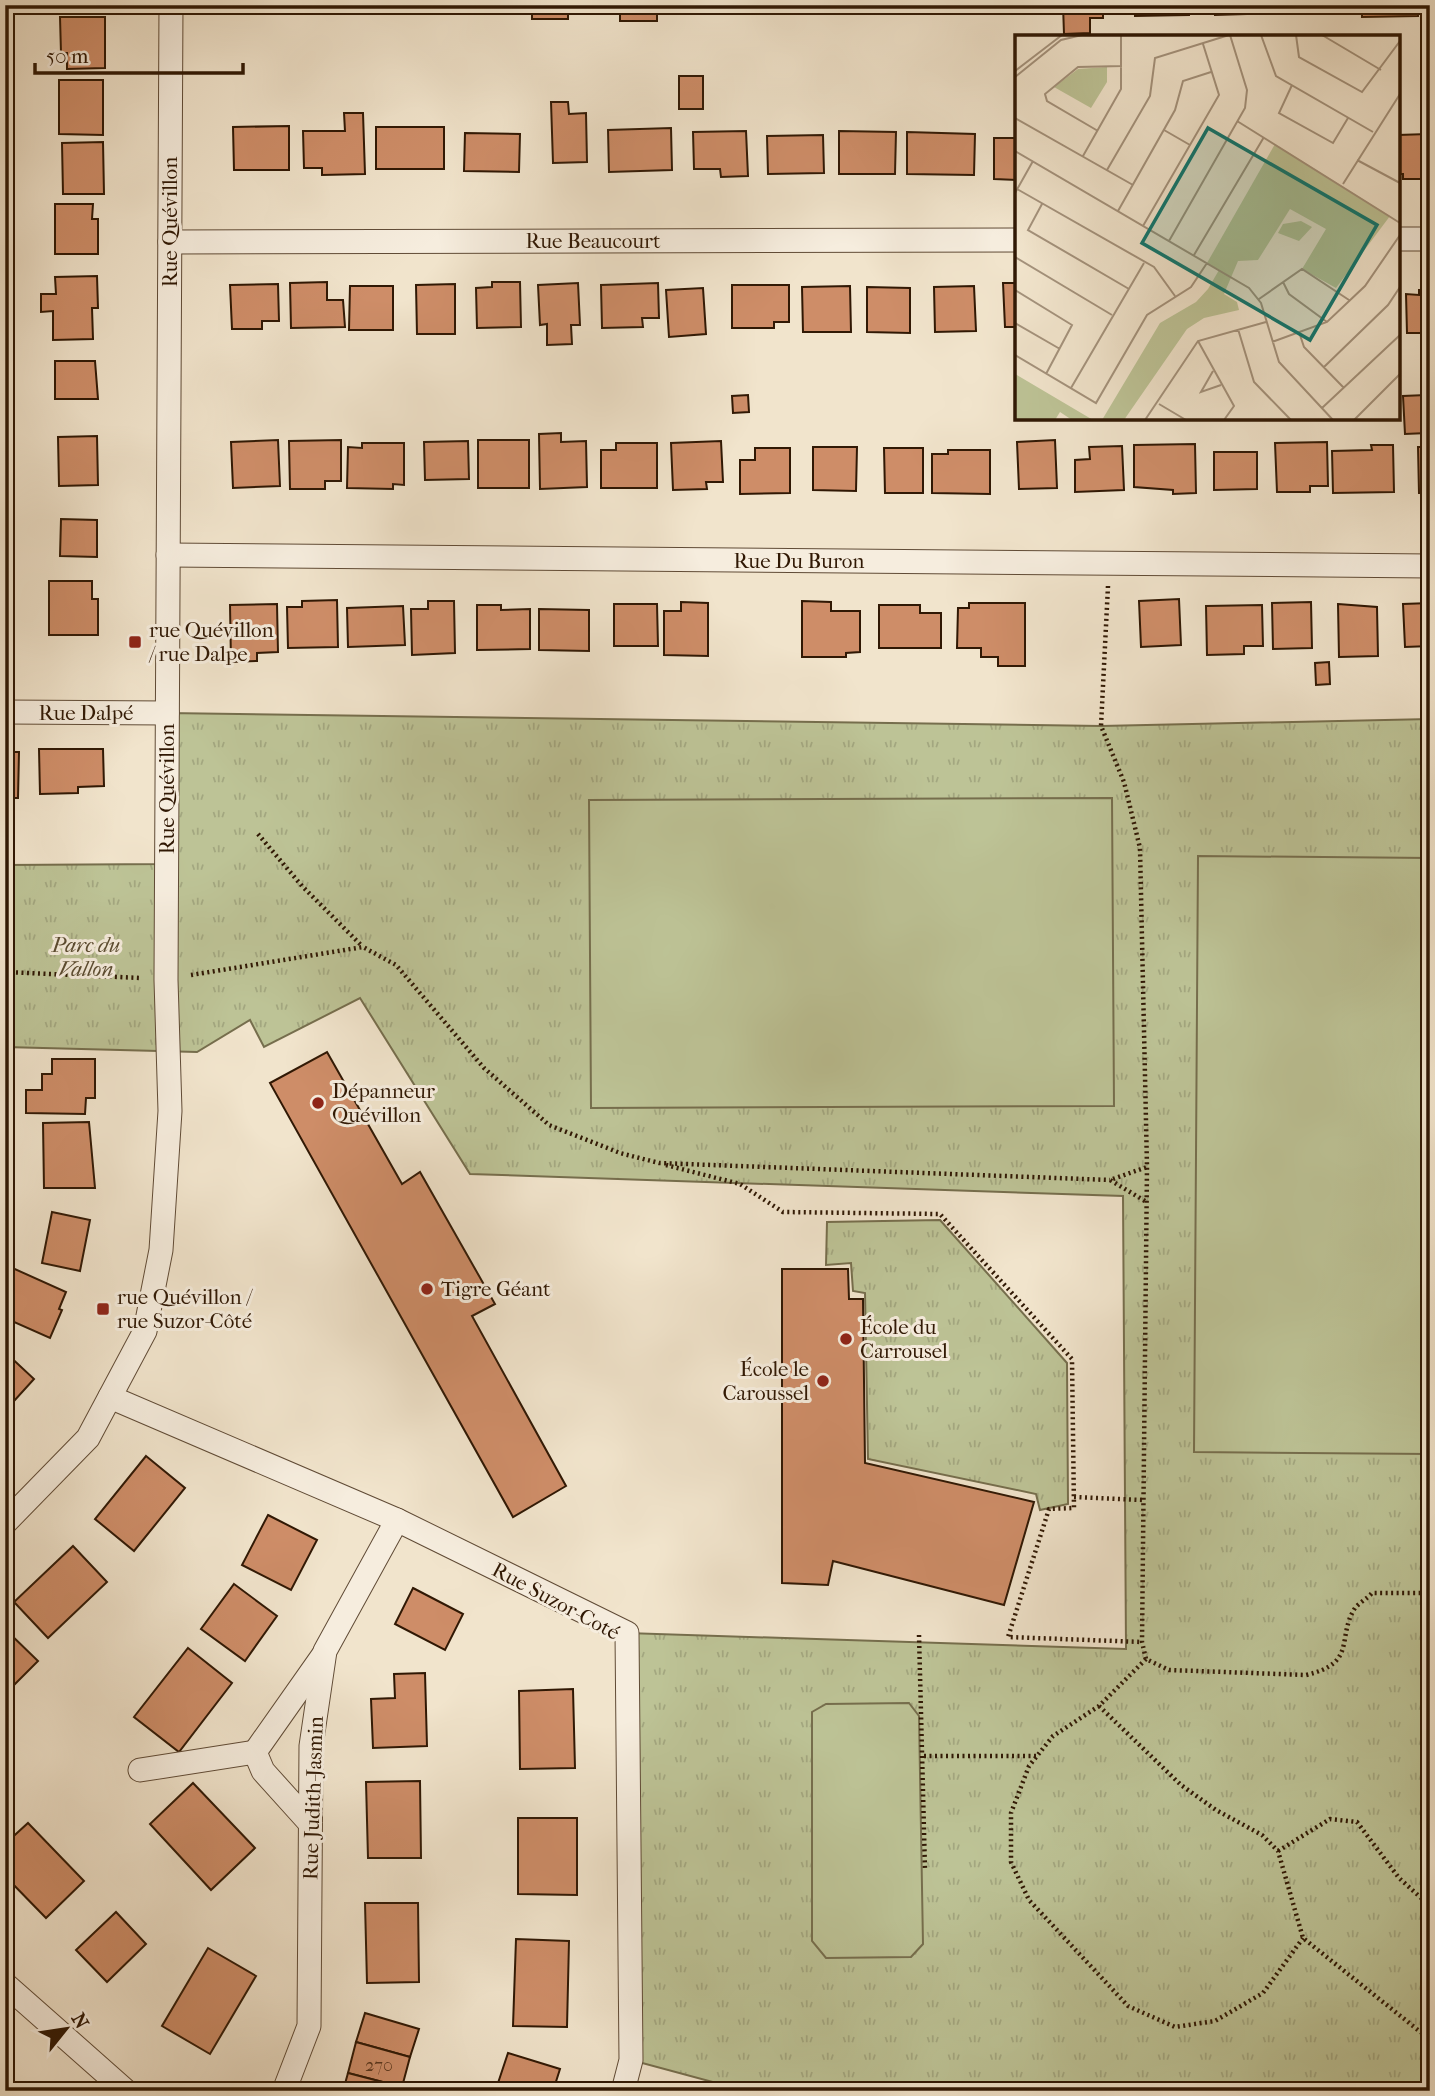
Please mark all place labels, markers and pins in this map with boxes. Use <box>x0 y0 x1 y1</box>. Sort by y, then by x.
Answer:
place label: rue Quévillon / rue Dalpe <box>148 618 274 666</box>
marker: rue Quévillon / rue Dalpe <box>127 634 143 650</box>
place label: Dépanneur Quévillon <box>332 1079 435 1127</box>
marker: Dépanneur Quévillon <box>310 1095 326 1111</box>
place label: Tigre Géant <box>441 1277 551 1301</box>
marker: Tigre Géant <box>419 1281 435 1297</box>
place label: rue Quévillon / rue Suzor-Côté <box>117 1285 253 1333</box>
marker: rue Quévillon / rue Suzor-Côté <box>95 1301 111 1317</box>
place label: École du Carrousel <box>860 1315 948 1363</box>
marker: École du Carrousel <box>838 1331 854 1347</box>
place label: École le Caroussel <box>722 1357 809 1405</box>
marker: École le Caroussel <box>815 1373 831 1389</box>

